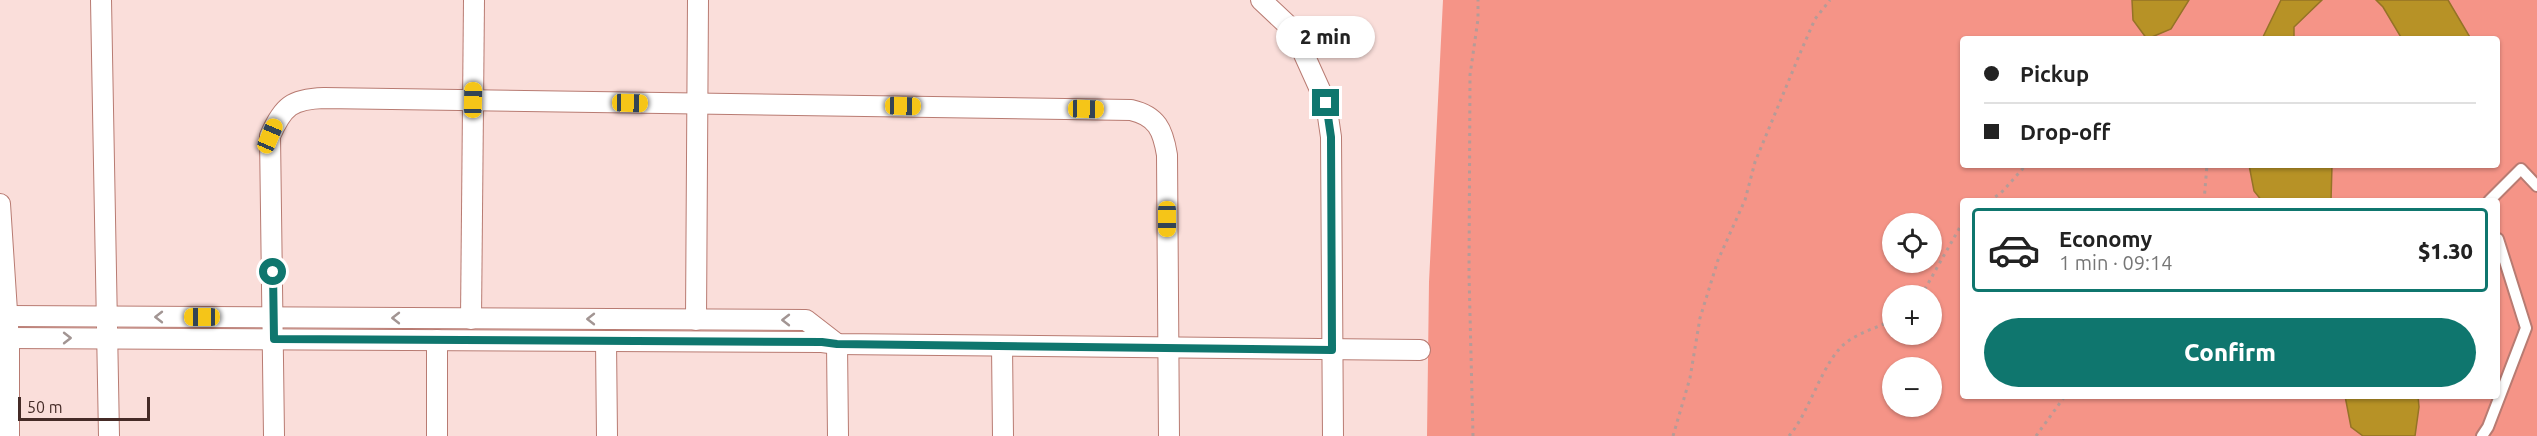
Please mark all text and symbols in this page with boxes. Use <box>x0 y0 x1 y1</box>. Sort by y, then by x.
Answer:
callout: 2 min <box>1276 16 1376 58</box>
text: 2 min <box>1300 25 1351 48</box>
text: Pickup <box>2020 61 2089 86</box>
car <box>464 82 482 118</box>
route end <box>1312 89 1339 116</box>
car <box>612 94 648 112</box>
car <box>885 97 921 115</box>
car <box>1068 100 1104 118</box>
car <box>255 116 285 156</box>
text: Drop-off <box>2020 119 2110 144</box>
car <box>1158 201 1176 237</box>
map controls <box>1882 213 1942 417</box>
button: locate <box>1882 213 1942 273</box>
icon: car <box>1987 223 2041 277</box>
text: Economy <box>2059 226 2152 251</box>
text: $1.30 <box>2418 238 2473 263</box>
text: 1 min · 09:14 <box>2059 251 2173 274</box>
route start <box>259 258 286 285</box>
button: + <box>1882 285 1942 345</box>
car <box>184 308 220 326</box>
one-way arrow <box>155 311 164 323</box>
one-way arrow <box>392 312 401 324</box>
one-way arrow <box>587 313 596 325</box>
one-way arrow <box>782 314 791 326</box>
button: Confirm <box>1984 318 2476 387</box>
one-way arrow <box>63 332 72 344</box>
button: − <box>1882 357 1942 417</box>
scale bar <box>18 394 150 422</box>
text: 50 m <box>27 398 63 416</box>

